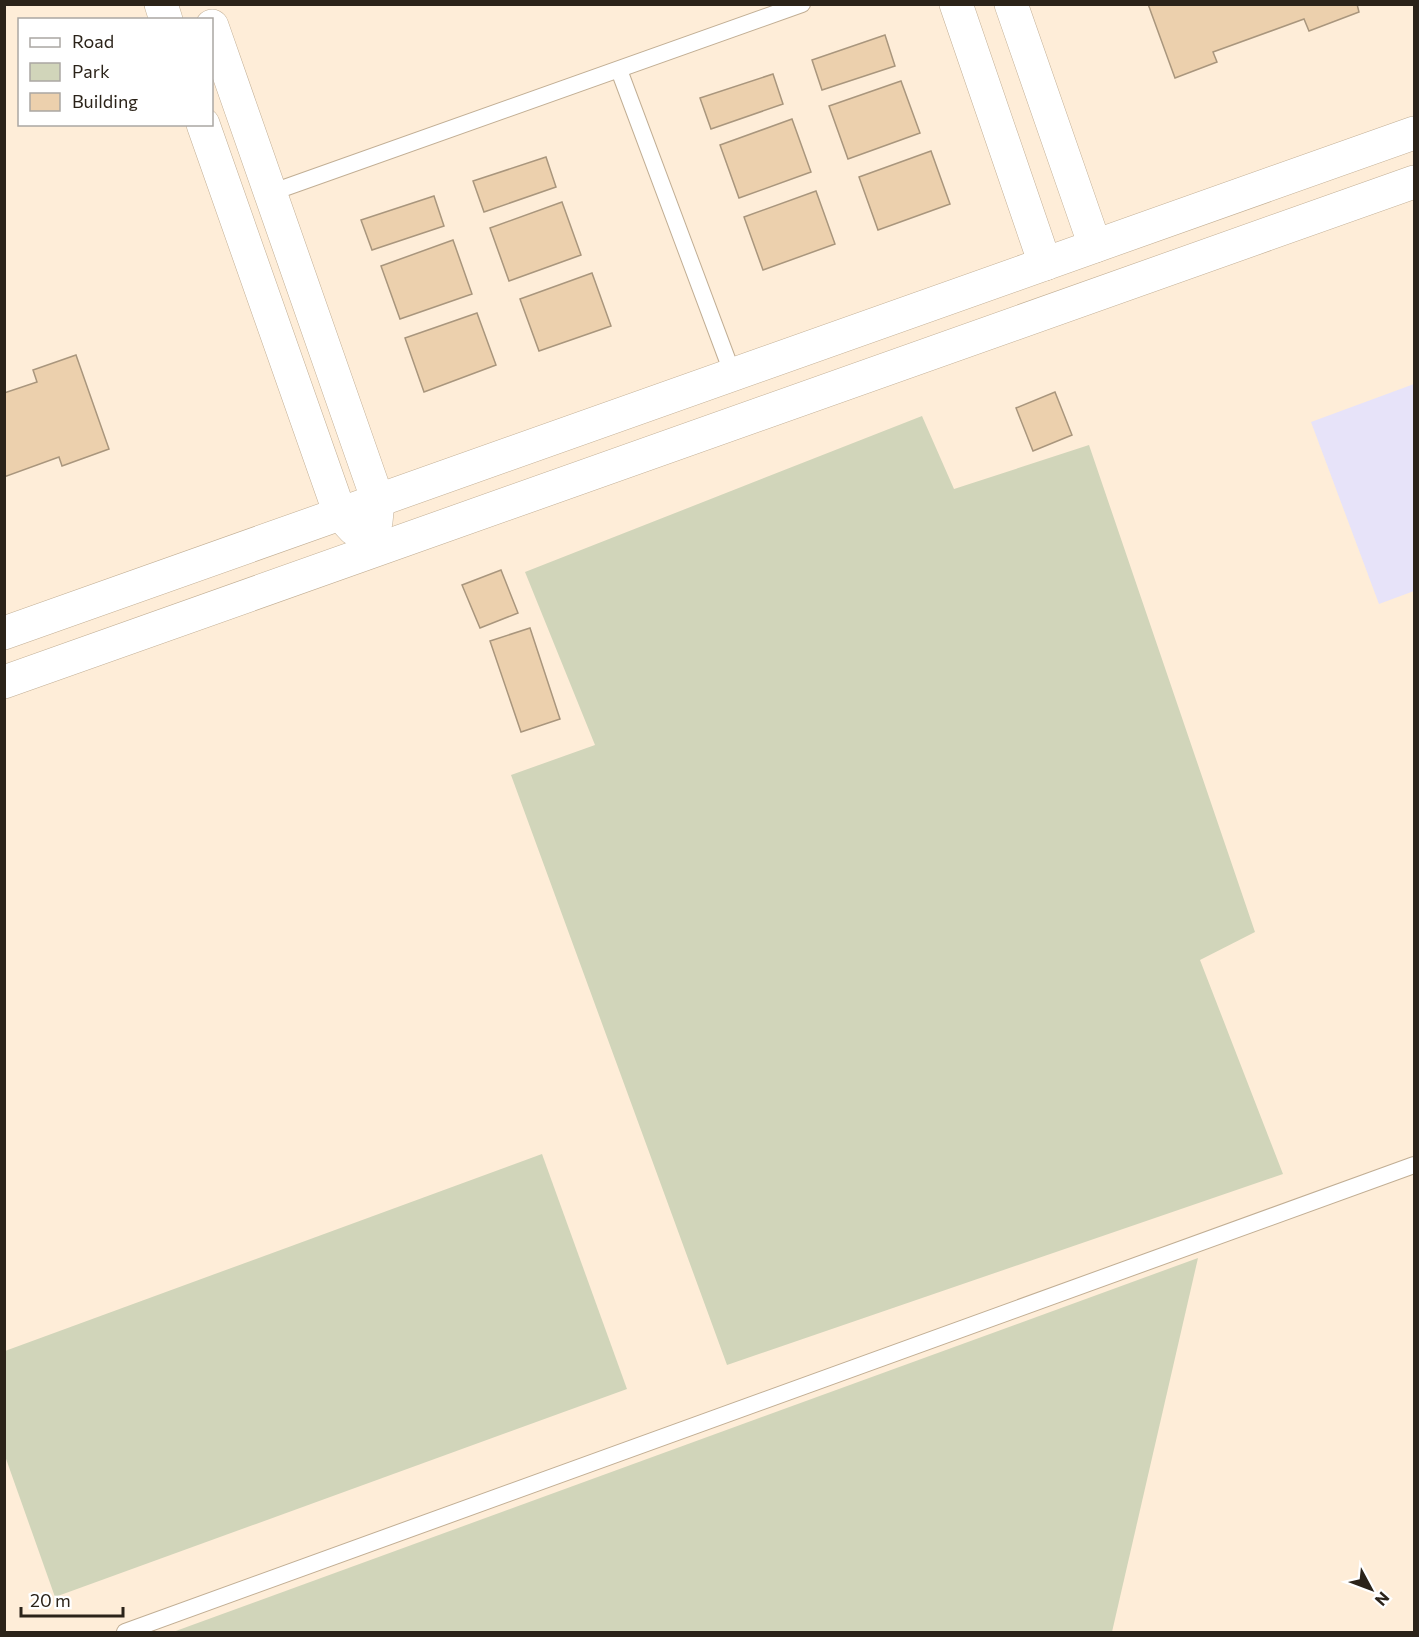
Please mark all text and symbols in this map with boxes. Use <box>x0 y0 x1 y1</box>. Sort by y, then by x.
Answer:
legend <box>18 18 213 126</box>
text: Road <box>72 30 114 52</box>
text: Park <box>72 60 110 82</box>
text: Building <box>72 90 138 112</box>
north arrow <box>1341 1559 1401 1619</box>
scale bar <box>21 1580 123 1618</box>
text: N <box>1372 1588 1394 1610</box>
text: 20 m <box>30 1589 71 1611</box>

